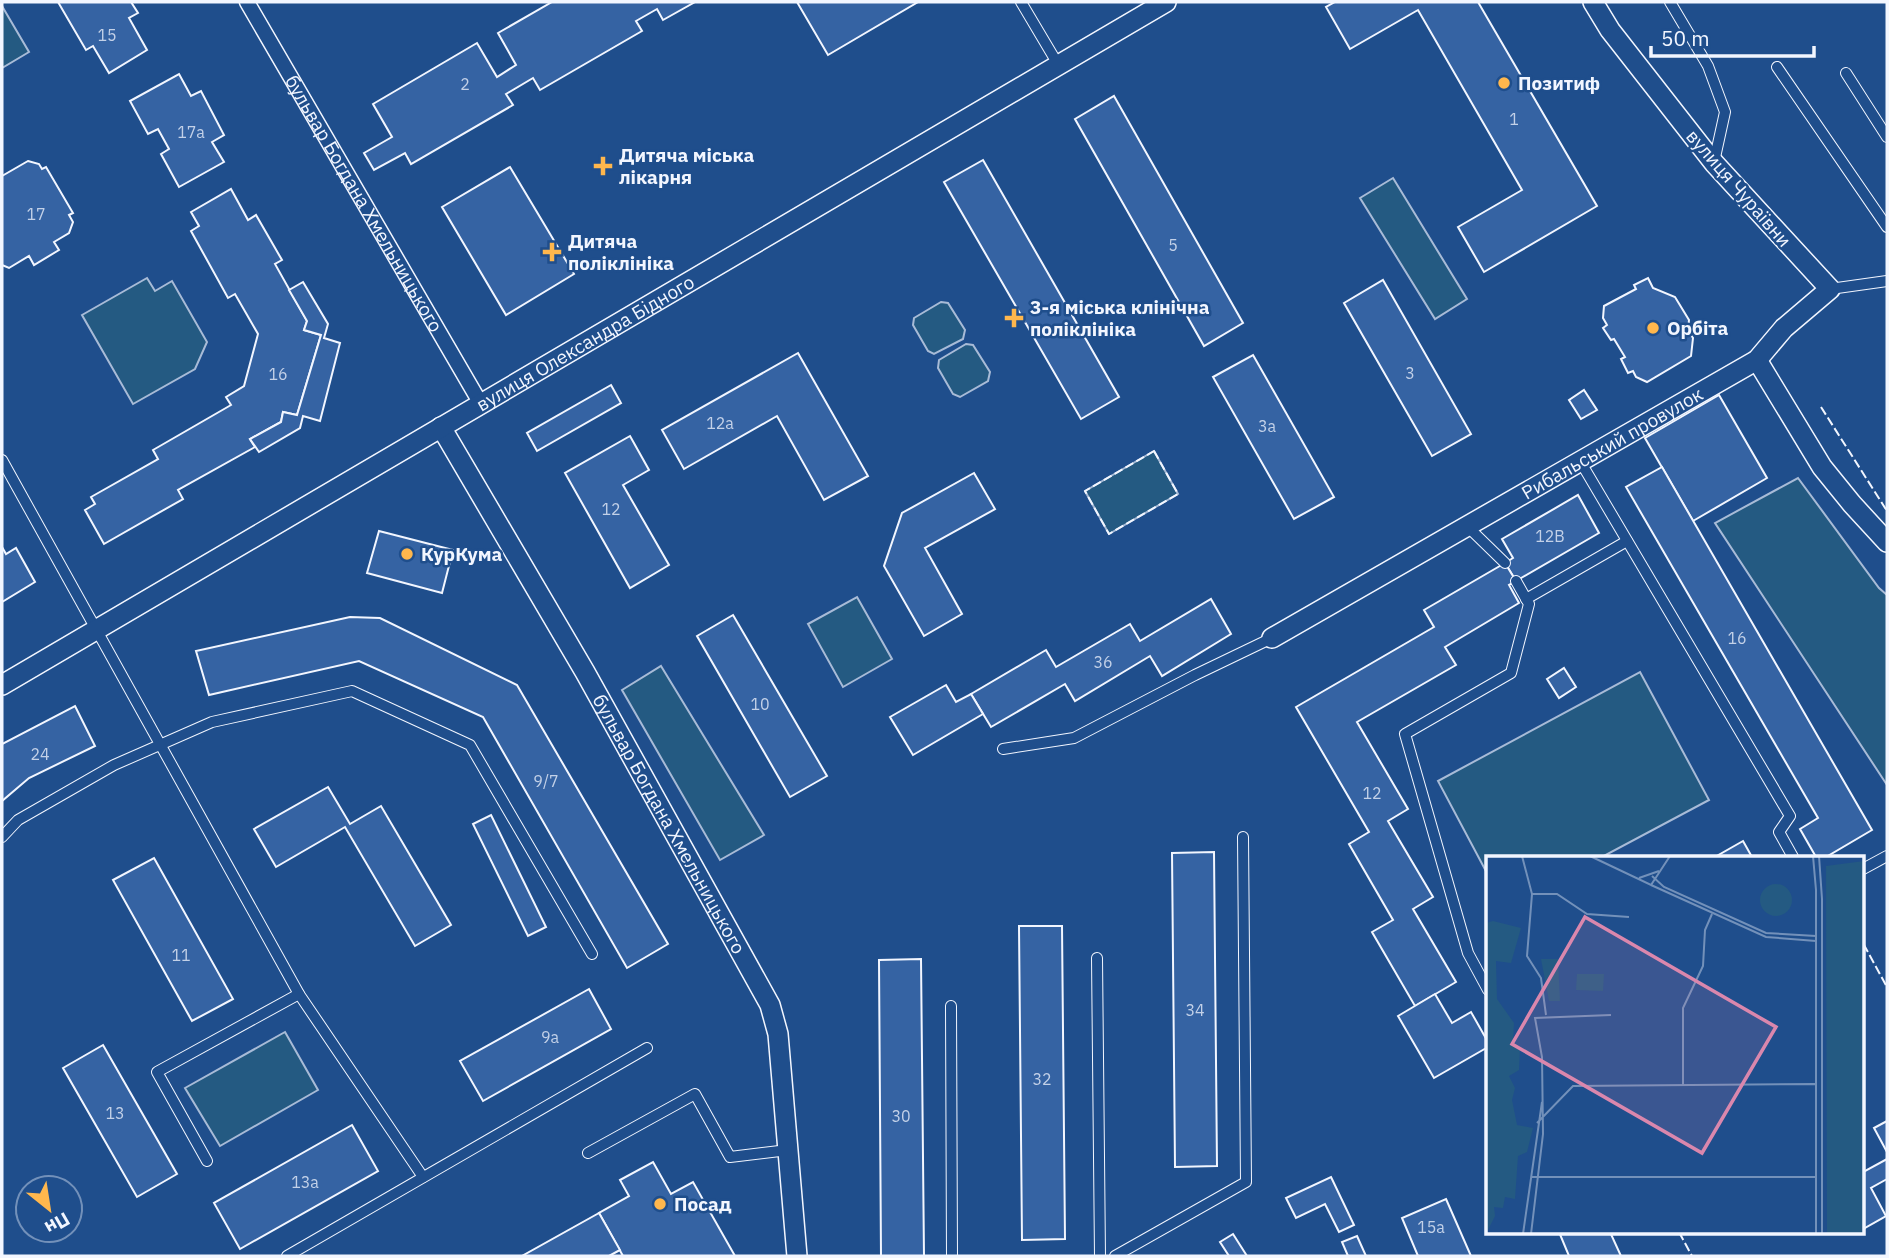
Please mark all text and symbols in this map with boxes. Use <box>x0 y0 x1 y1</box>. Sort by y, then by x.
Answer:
scale bar <box>1651 14 1814 58</box>
text: 50 m <box>1661 24 1710 52</box>
house number: 15 <box>97 25 117 45</box>
street label: бульвар Богдана Хмельницького <box>280 71 448 336</box>
place label: Позитиф <box>1518 71 1600 95</box>
house number: 2 <box>460 74 470 94</box>
marker: Позитиф <box>1496 75 1512 91</box>
house number: 1 <box>1509 109 1519 129</box>
house number: 17а <box>177 122 205 142</box>
street label: вулиця Чураївни <box>1681 124 1797 252</box>
place label: Дитяча міська лікарня <box>619 143 755 189</box>
marker: Дитяча міська лікарня <box>593 156 613 176</box>
house number: 17 <box>26 204 46 224</box>
place label: Дитяча поліклініка <box>568 229 674 275</box>
house number: 5 <box>1168 235 1178 255</box>
marker: Дитяча поліклініка <box>542 242 562 262</box>
street label: вулиця Олександра Бідного <box>472 270 698 416</box>
place label: 3-я міська клінічна поліклініка <box>1030 295 1210 341</box>
marker: 3-я міська клінічна поліклініка <box>1004 308 1024 328</box>
place label: Орбіта <box>1667 316 1729 340</box>
marker: Орбіта <box>1645 320 1661 336</box>
house number: 3 <box>1405 363 1415 383</box>
house number: 16 <box>268 364 288 384</box>
street label: Рибальський провулок <box>1517 382 1707 504</box>
house number: 12а <box>706 413 734 433</box>
house number: 3а <box>1258 416 1277 436</box>
house number: 12 <box>601 499 621 519</box>
house number: 12В <box>1535 526 1565 546</box>
place label: КурКума <box>421 542 503 566</box>
marker: КурКума <box>399 546 415 562</box>
house number: 16 <box>1727 628 1747 648</box>
house number: 36 <box>1093 652 1113 672</box>
street label: бульвар Богдана Хмельницького <box>588 690 751 958</box>
house number: 10 <box>750 694 770 714</box>
house number: 24 <box>30 744 50 764</box>
house number: 9/7 <box>533 771 559 791</box>
house number: 12 <box>1362 783 1382 803</box>
inset map <box>1486 856 1864 1234</box>
house number: 11 <box>171 945 191 965</box>
house number: 34 <box>1185 1000 1205 1020</box>
house number: 9а <box>541 1027 560 1047</box>
house number: 32 <box>1032 1069 1052 1089</box>
house number: 13 <box>105 1103 125 1123</box>
house number: 30 <box>891 1106 911 1126</box>
house number: 13а <box>291 1172 319 1192</box>
north arrow <box>14 1174 84 1244</box>
place label: Посад <box>674 1192 732 1216</box>
marker: Посад <box>652 1196 668 1212</box>
text: Пн <box>41 1207 74 1240</box>
house number: 15а <box>1417 1217 1445 1237</box>

